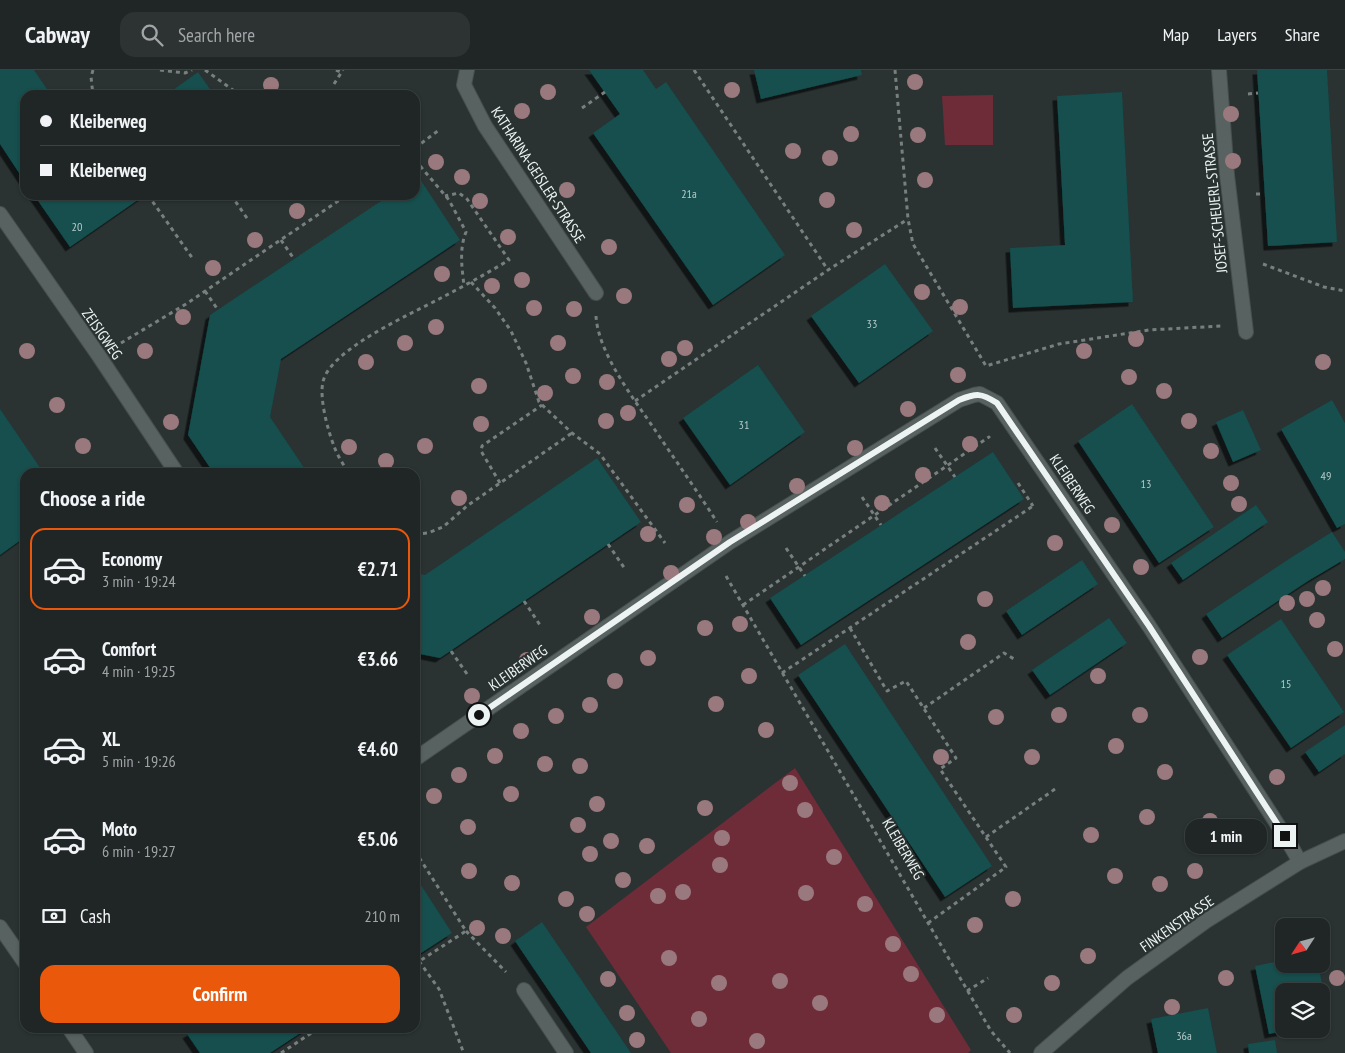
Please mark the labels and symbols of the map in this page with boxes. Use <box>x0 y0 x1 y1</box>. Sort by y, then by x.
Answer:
street label: KATHARINA-GEISLER-STRASSE <box>487 103 590 246</box>
street label: JOSEF-SCHEUERL-STRASSE <box>1198 132 1231 275</box>
house number: 21a <box>681 186 697 201</box>
house number: 20 <box>72 219 82 234</box>
street label: ZEISIGWEG <box>78 305 127 363</box>
house number: 33 <box>867 316 877 331</box>
house number: 31 <box>739 417 749 432</box>
street label: KLEIBERWEG <box>1046 450 1099 517</box>
house number: 49 <box>1321 468 1331 483</box>
house number: 13 <box>1141 476 1151 491</box>
street label: KLEIBERWEG <box>485 640 551 695</box>
house number: 15 <box>1281 676 1291 691</box>
route start <box>468 704 490 726</box>
street label: KLEIBERWEG <box>878 815 929 883</box>
callout: 1 min <box>1185 818 1268 854</box>
route end <box>1274 825 1296 847</box>
street label: FINKENSTRASSE <box>1136 891 1217 956</box>
north arrow <box>1275 918 1330 972</box>
house number: 36a <box>1176 1028 1192 1043</box>

